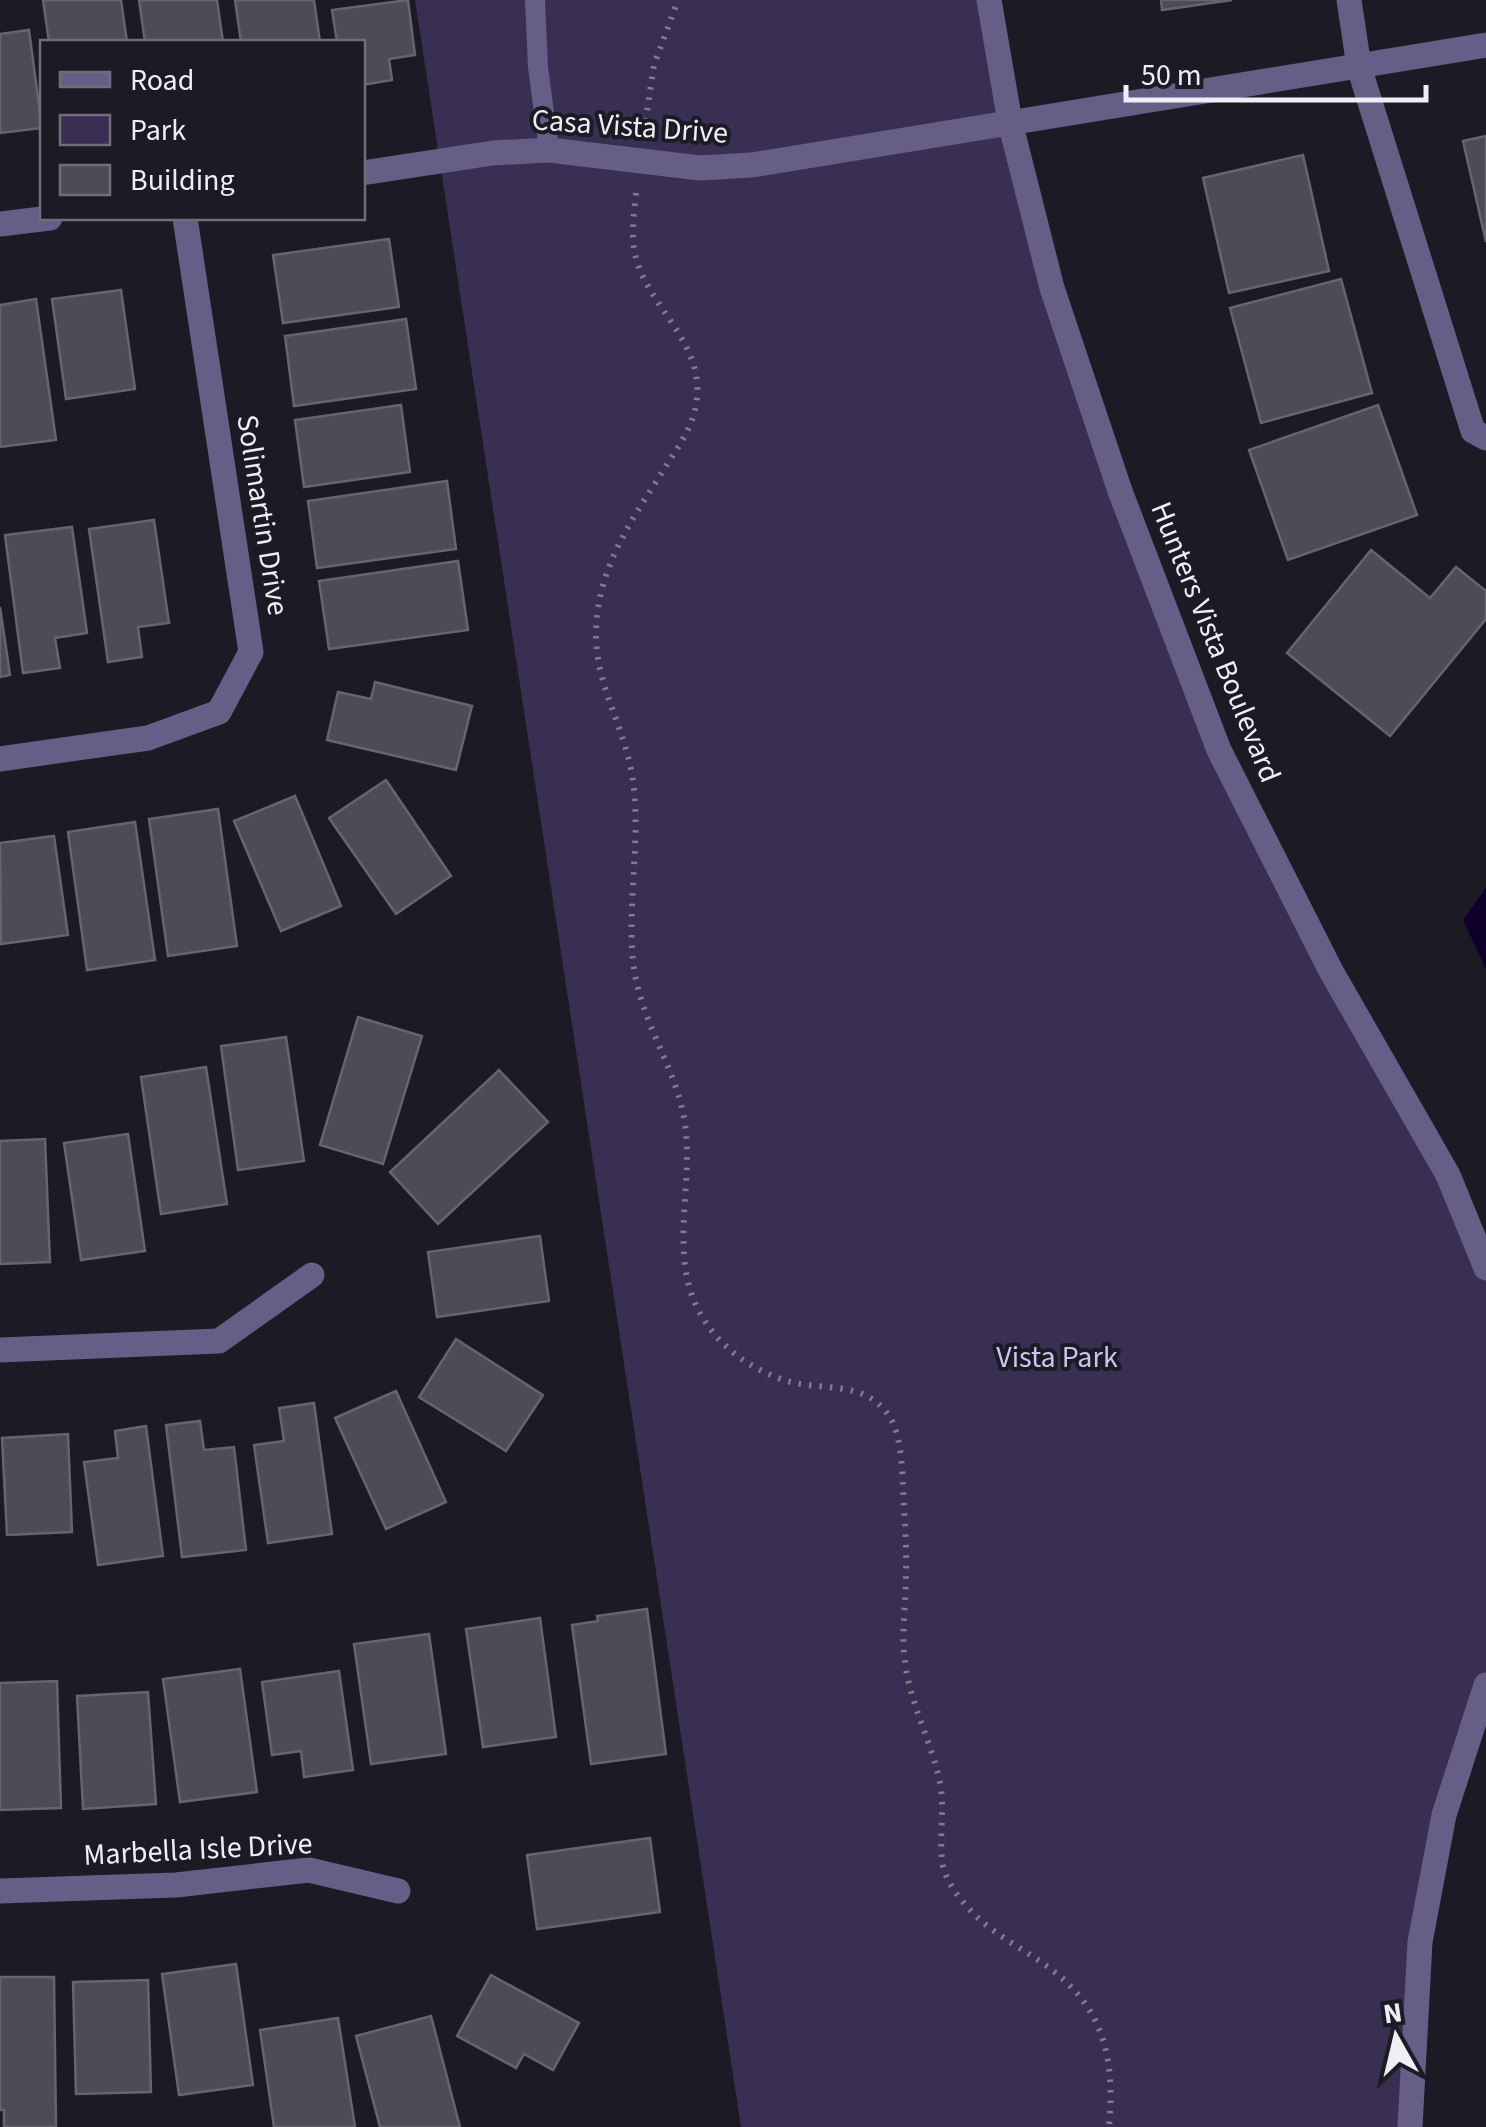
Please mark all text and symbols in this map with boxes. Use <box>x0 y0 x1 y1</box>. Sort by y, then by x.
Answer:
legend <box>40 40 365 220</box>
scale bar <box>1126 40 1426 102</box>
text: 50 m <box>1141 54 1202 97</box>
text: Road <box>130 59 194 102</box>
street label: Casa Vista Drive <box>531 98 729 155</box>
text: Park <box>130 109 186 152</box>
text: Building <box>130 159 235 202</box>
street label: Solimartin Drive <box>225 412 300 619</box>
street label: Hunters Vista Boulevard <box>1140 495 1292 789</box>
park label: Vista Park <box>996 1336 1118 1379</box>
street label: Marbella Isle Drive <box>82 1822 314 1877</box>
north arrow <box>1346 1987 1446 2087</box>
text: N <box>1381 1992 1405 2034</box>

